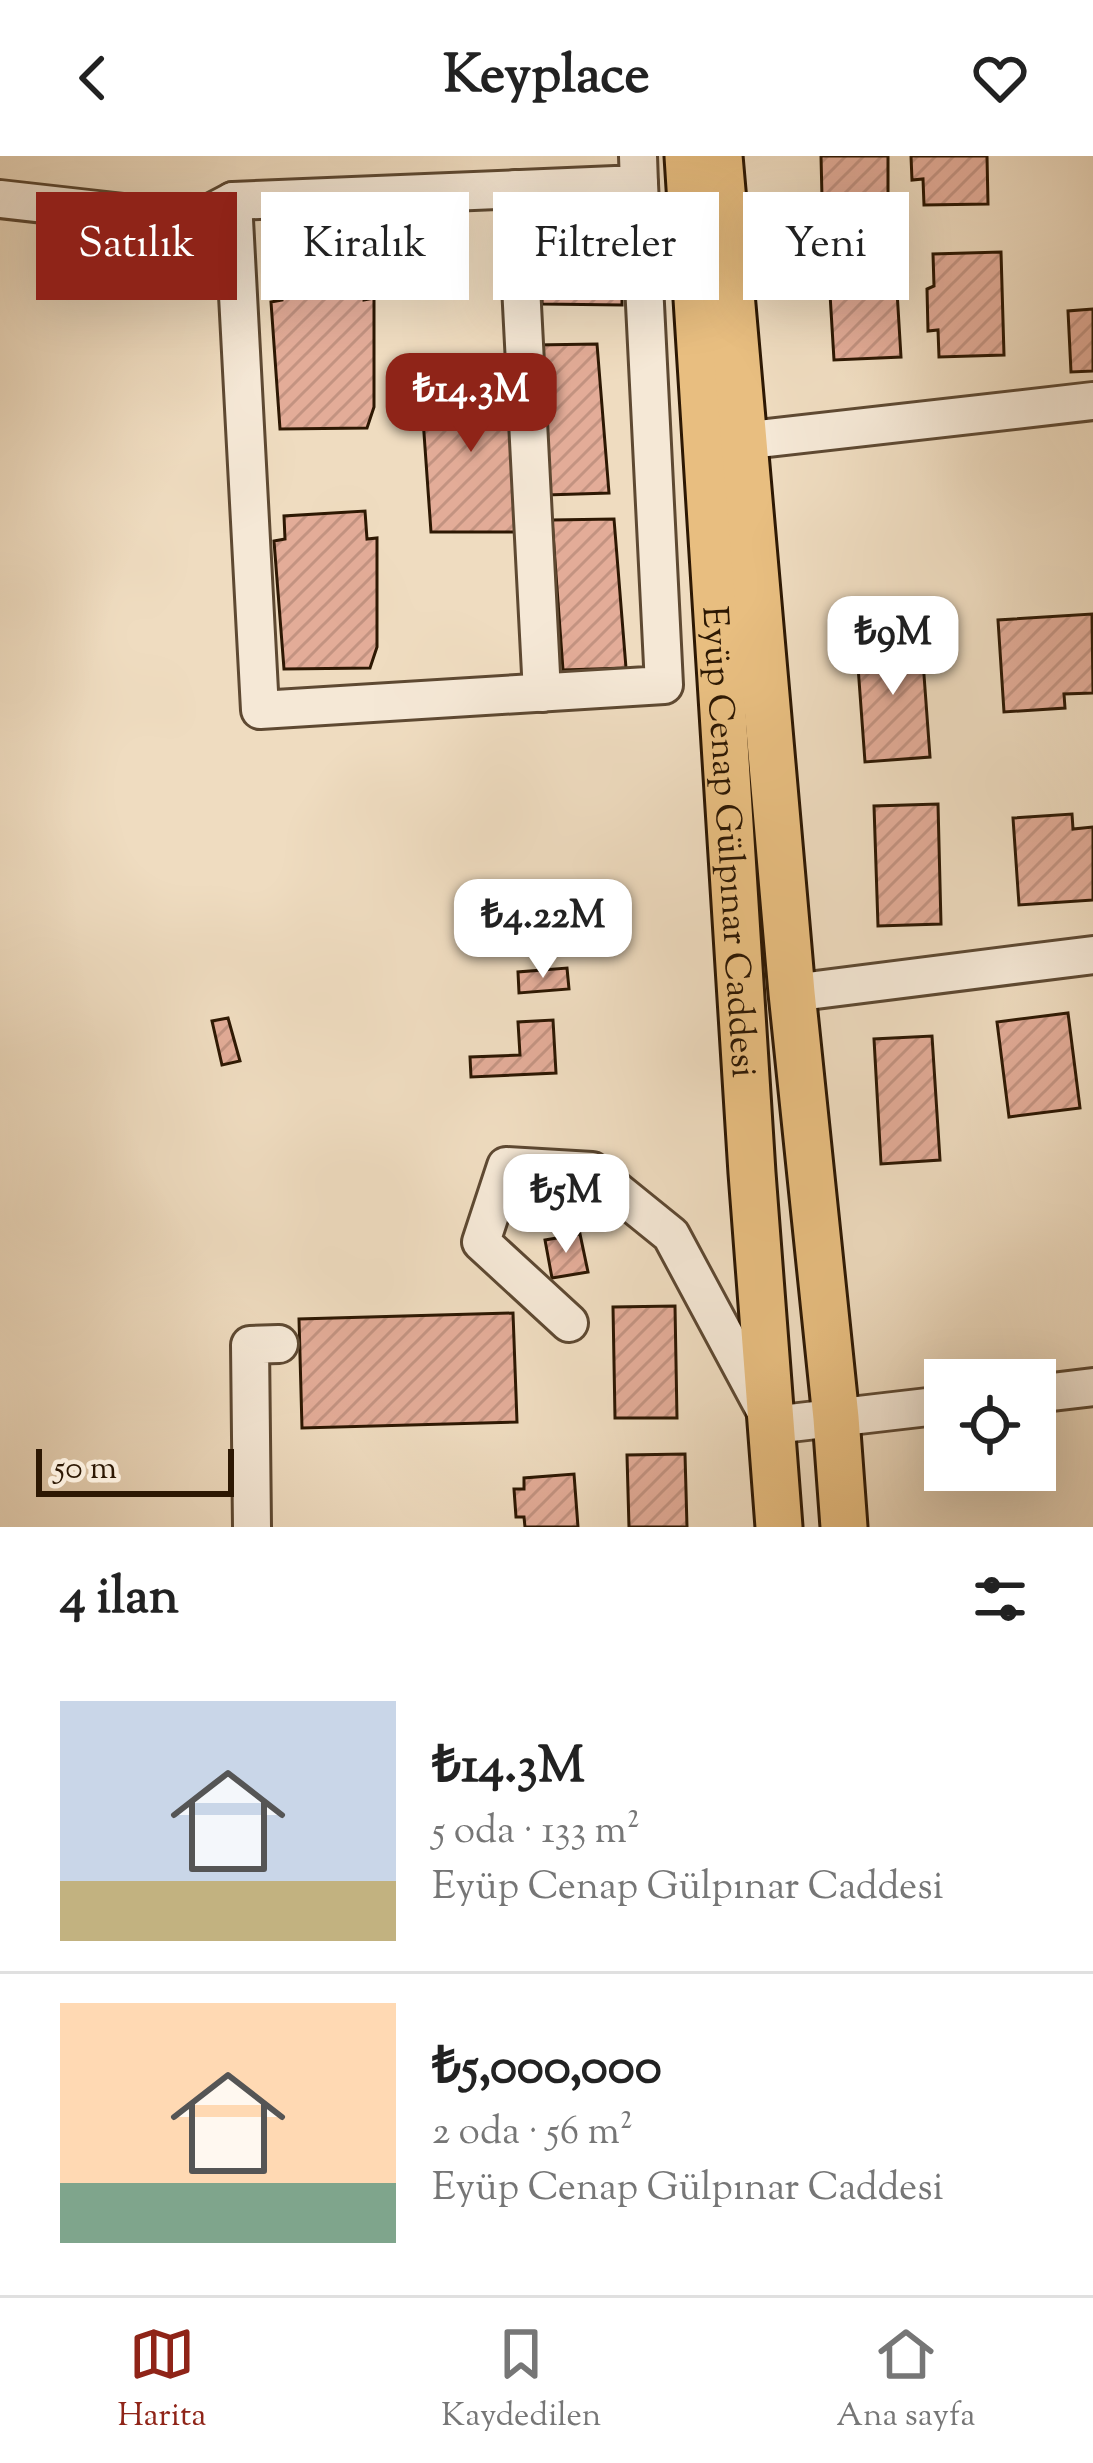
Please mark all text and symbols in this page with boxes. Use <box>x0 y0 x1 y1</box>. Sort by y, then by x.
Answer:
text: Keyplace <box>443 39 650 117</box>
icon: back <box>60 45 126 111</box>
icon: heart <box>967 45 1033 111</box>
chip: Satılık <box>36 192 237 300</box>
chip: Kiralık <box>261 192 469 300</box>
chip: Filtreler <box>493 192 719 300</box>
chip: Yeni <box>743 192 909 300</box>
pin: ₺14.3M <box>373 353 569 455</box>
text: ₺14.3M <box>413 364 529 420</box>
pin: ₺9M <box>835 596 951 698</box>
street label: Eyüp Cenap Gülpınar Caddesi <box>686 604 768 1079</box>
text: ₺9M <box>854 607 932 663</box>
pin: ₺4.22M <box>445 879 641 981</box>
text: ₺4.22M <box>481 890 605 946</box>
pin: ₺5M <box>508 1154 624 1256</box>
text: ₺5M <box>530 1165 602 1221</box>
map controls <box>924 1359 1056 1491</box>
button: locate <box>924 1359 1056 1491</box>
scale bar <box>36 1443 234 1496</box>
text: 50 m <box>54 1446 117 1494</box>
text: 4 ilan <box>60 1563 179 1636</box>
icon: filters <box>967 1566 1033 1632</box>
text: ₺14.3M <box>432 1732 585 1805</box>
icon: home <box>156 1749 300 1893</box>
text: 5 oda · 133 m² <box>432 1805 640 1861</box>
text: Eyüp Cenap Gülpınar Caddesi <box>432 1861 944 1917</box>
text: ₺5,000,000 <box>432 2033 662 2106</box>
icon: home <box>156 2051 300 2195</box>
text: 2 oda · 56 m² <box>432 2106 633 2162</box>
text: Eyüp Cenap Gülpınar Caddesi <box>432 2162 944 2218</box>
tab: Harita <box>117 2321 206 2441</box>
tab: Kaydedilen <box>441 2321 601 2441</box>
tab: Ana sayfa <box>836 2321 976 2441</box>

